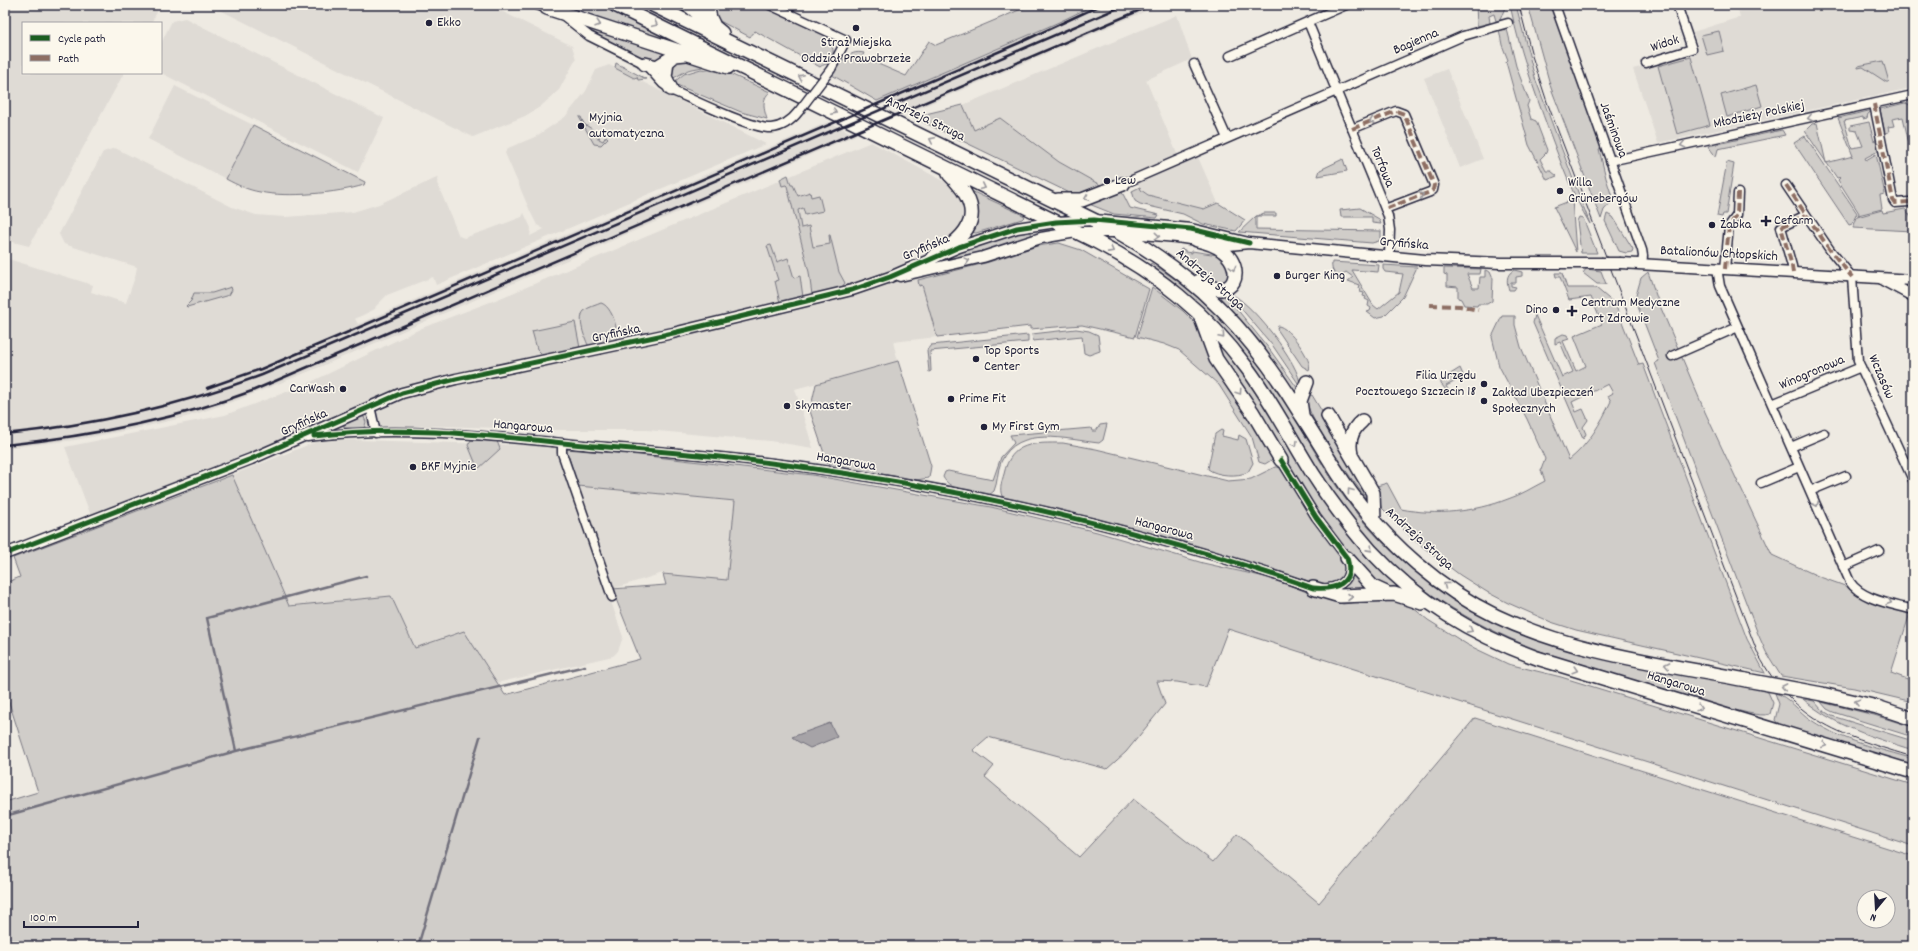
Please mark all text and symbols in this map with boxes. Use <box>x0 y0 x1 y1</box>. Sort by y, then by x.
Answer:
place label: Ekko <box>437 13 461 33</box>
marker: Ekko <box>424 18 434 28</box>
one-way arrow <box>594 19 601 28</box>
one-way arrow <box>651 19 659 27</box>
legend <box>22 22 162 74</box>
marker: Straż Miejska Oddział Prawobrzeże <box>851 23 861 33</box>
street label: Bagienna <box>1390 23 1442 60</box>
street label: Widok <box>1648 30 1682 58</box>
text: Cycle path <box>58 31 106 48</box>
place label: Straż Miejska Oddział Prawobrzeże <box>801 33 911 69</box>
text: Path <box>58 51 79 68</box>
one-way arrow <box>797 74 805 82</box>
street label: Andrzeja Struga <box>882 91 968 147</box>
street label: Młodzieży Polskiej <box>1712 96 1806 134</box>
street label: Jaśminowa <box>1594 99 1632 161</box>
one-way arrow <box>829 107 837 115</box>
place label: Myjnia automatyczna <box>589 108 664 144</box>
one-way arrow <box>1807 113 1814 121</box>
one-way arrow <box>1368 117 1375 125</box>
marker: Myjnia automatyczna <box>576 121 586 131</box>
one-way arrow <box>928 137 936 145</box>
one-way arrow <box>1680 140 1687 148</box>
street label: Torfowa <box>1365 144 1399 191</box>
place label: Lew <box>1115 171 1136 191</box>
place label: Willa Grünebergów <box>1568 173 1638 209</box>
marker: Lew <box>1102 176 1112 186</box>
one-way arrow <box>979 182 986 189</box>
marker: Willa Grünebergów <box>1555 186 1565 196</box>
one-way arrow <box>1418 192 1425 200</box>
one-way arrow <box>1083 193 1090 201</box>
place label: Cefarm <box>1774 211 1813 231</box>
place label: Żabka <box>1720 215 1752 235</box>
marker: Cefarm <box>1761 216 1771 226</box>
marker: Żabka <box>1707 220 1717 230</box>
street label: Gryfińska <box>900 229 953 267</box>
one-way arrow <box>1154 231 1160 240</box>
street label: Gryfińska <box>1379 232 1430 256</box>
street label: Batalionów Chłopskich <box>1660 241 1778 267</box>
street label: Andrzeja Struga <box>1171 244 1249 316</box>
one-way arrow <box>1107 245 1114 253</box>
one-way arrow <box>964 257 971 265</box>
one-way arrow <box>1228 265 1237 272</box>
place label: Burger King <box>1285 266 1345 286</box>
marker: Burger King <box>1272 271 1282 281</box>
place label: Centrum Medyczne Port Zdrowie <box>1581 293 1680 329</box>
place label: Dino <box>1526 300 1548 320</box>
marker: Dino <box>1551 305 1561 315</box>
marker: Centrum Medyczne Port Zdrowie <box>1566 305 1578 317</box>
street label: Gryfińska <box>590 319 642 349</box>
one-way arrow <box>1217 331 1224 339</box>
place label: Top Sports Center <box>984 341 1039 377</box>
street label: Winogronowa <box>1776 350 1848 396</box>
street label: Wczasów <box>1863 352 1899 402</box>
marker: Top Sports Center <box>971 354 981 364</box>
place label: Filia Urzędu Pocztowego Szczecin 18 <box>1355 366 1476 402</box>
place label: CarWash <box>289 379 335 399</box>
marker: Filia Urzędu Pocztowego Szczecin 18 <box>1479 379 1489 389</box>
place label: Zakład Ubezpieczeń Społecznych <box>1492 383 1593 419</box>
marker: CarWash <box>338 384 348 394</box>
one-way arrow <box>1234 387 1241 394</box>
place label: Prime Fit <box>959 389 1006 409</box>
marker: Prime Fit <box>946 394 956 404</box>
place label: Skymaster <box>795 396 852 416</box>
marker: Zakład Ubezpieczeń Społecznych <box>1479 396 1489 406</box>
marker: Skymaster <box>782 401 792 411</box>
street label: Gryfińska <box>278 404 331 442</box>
street label: Hangarowa <box>492 414 554 440</box>
place label: My First Gym <box>992 417 1060 437</box>
marker: My First Gym <box>979 422 989 432</box>
one-way arrow <box>1290 440 1297 447</box>
street label: Hangarowa <box>815 447 878 477</box>
place label: BKF Myjnie <box>421 457 476 477</box>
marker: BKF Myjnie <box>408 462 418 472</box>
one-way arrow <box>1347 488 1355 495</box>
one-way arrow <box>1811 501 1819 508</box>
street label: Andrzeja Struga <box>1380 503 1458 576</box>
street label: Hangarowa <box>1132 512 1196 547</box>
one-way arrow <box>1365 545 1372 552</box>
one-way arrow <box>1443 583 1450 590</box>
one-way arrow <box>1347 593 1353 601</box>
one-way arrow <box>1885 598 1892 606</box>
one-way arrow <box>1466 625 1474 632</box>
one-way arrow <box>1664 661 1670 669</box>
one-way arrow <box>1571 665 1578 674</box>
street label: Hangarowa <box>1644 666 1708 702</box>
one-way arrow <box>1781 684 1787 692</box>
one-way arrow <box>1854 698 1861 707</box>
one-way arrow <box>1695 703 1702 711</box>
one-way arrow <box>1820 740 1827 749</box>
north arrow <box>1856 889 1896 929</box>
scale bar <box>24 903 138 929</box>
text: N <box>1868 908 1879 925</box>
text: 100 m <box>30 910 57 927</box>

